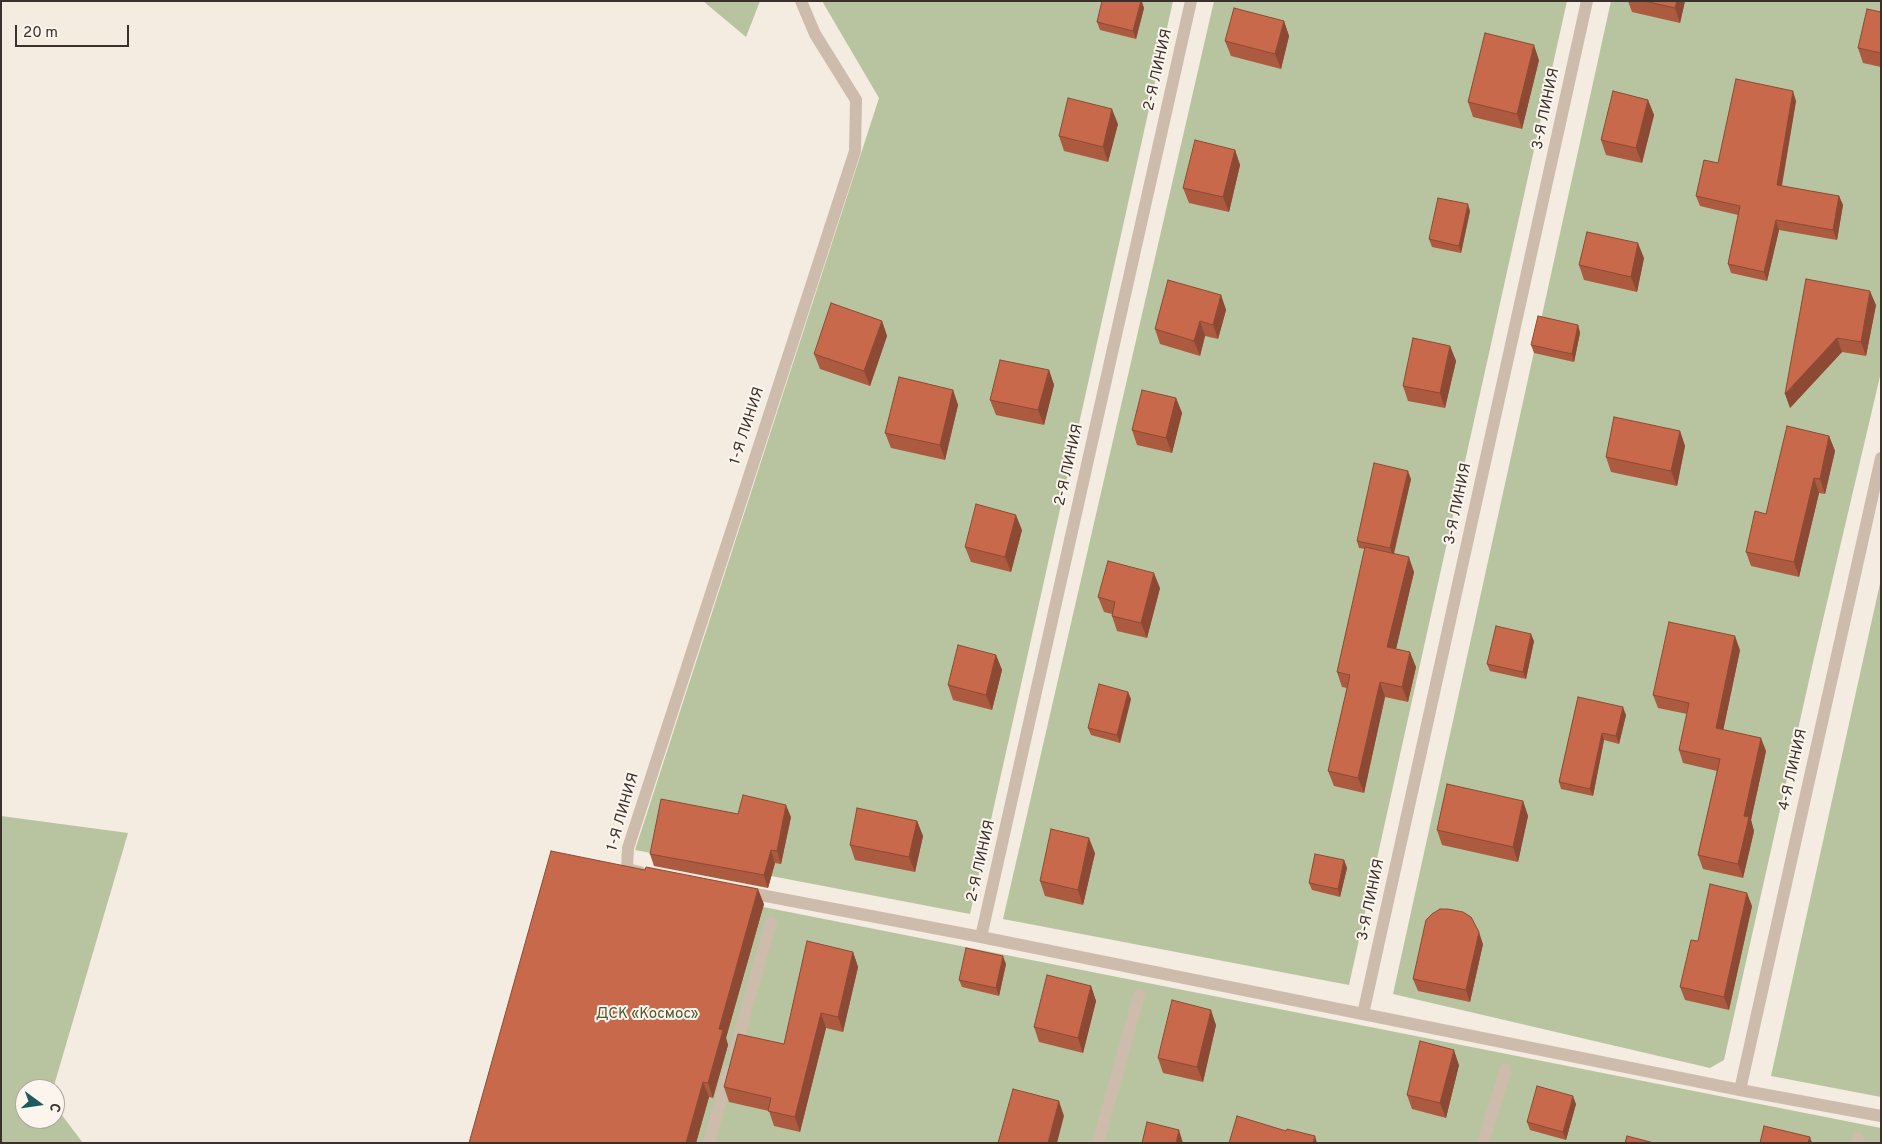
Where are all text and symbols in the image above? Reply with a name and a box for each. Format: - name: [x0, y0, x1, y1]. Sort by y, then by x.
- scale bar: [18, 15, 131, 47]
- text: 20 m: [23, 24, 58, 43]
- street label: 2-Я ЛИНИЯ: [1141, 27, 1177, 113]
- street label: 3-Я ЛИНИЯ: [1530, 66, 1564, 152]
- street label: 1-Я ЛИНИЯ: [727, 385, 769, 467]
- street label: 2-Я ЛИНИЯ: [1052, 422, 1088, 508]
- street label: 3-Я ЛИНИЯ: [1442, 461, 1476, 547]
- street label: 4-Я ЛИНИЯ: [1776, 727, 1812, 813]
- street label: 1-Я ЛИНИЯ: [604, 771, 644, 853]
- street label: 2-Я ЛИНИЯ: [964, 818, 1000, 904]
- street label: 3-Я ЛИНИЯ: [1355, 857, 1389, 943]
- park label: ДСК «Космос»: [596, 1006, 698, 1024]
- north arrow: [15, 1079, 65, 1129]
- text: С: [45, 1101, 63, 1114]

